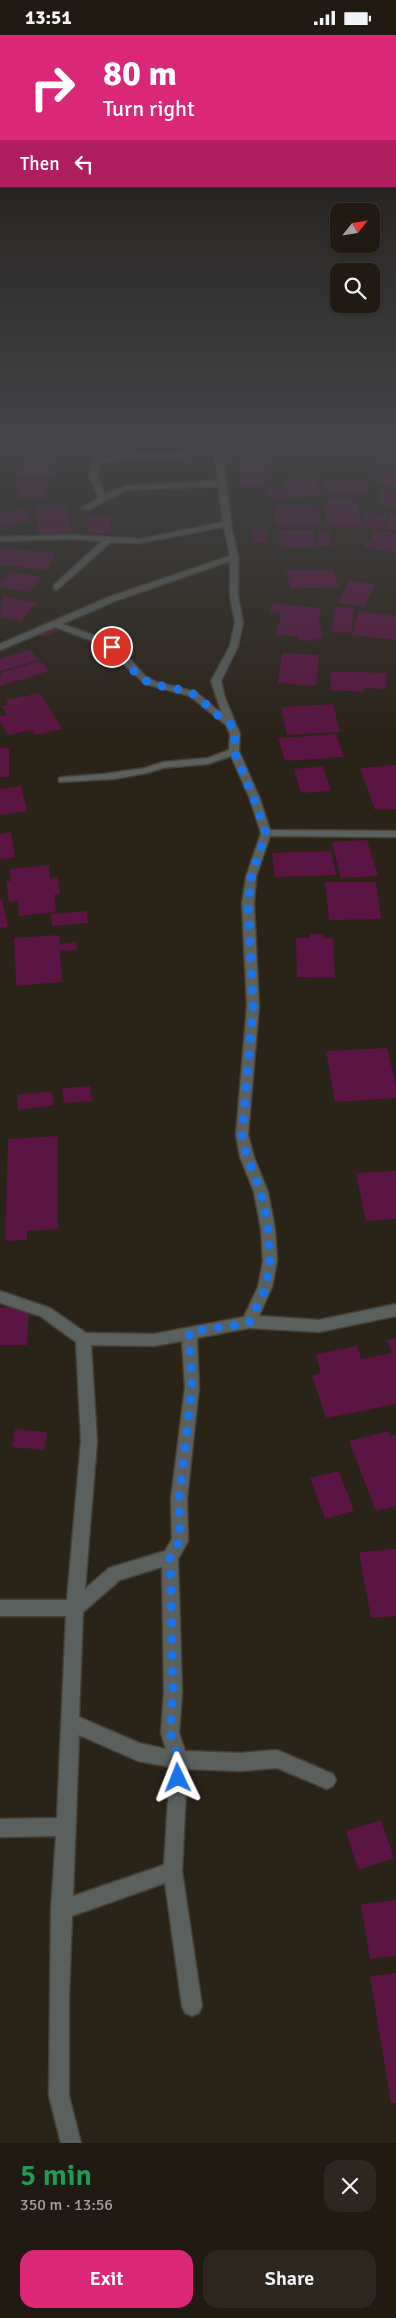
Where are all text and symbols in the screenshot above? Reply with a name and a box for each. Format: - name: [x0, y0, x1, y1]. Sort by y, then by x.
- text: 13:51: [25, 6, 72, 30]
- text: 80 m: [103, 52, 177, 95]
- icon: right: [20, 55, 85, 120]
- text: Turn right: [103, 95, 195, 122]
- icon: left: [70, 150, 98, 178]
- text: Then: [20, 152, 60, 176]
- north arrow: [330, 203, 380, 253]
- map controls: [330, 203, 380, 313]
- button: search: [330, 263, 380, 313]
- pin: [91, 626, 133, 668]
- icon: arrive: [98, 633, 126, 661]
- position arrow: [151, 1751, 203, 1803]
- text: 5 min: [20, 2157, 92, 2194]
- button: close: [324, 2160, 376, 2212]
- text: 350 m · 13:56: [20, 2195, 113, 2215]
- button: Exit: [20, 2250, 193, 2308]
- button: Share: [203, 2250, 376, 2308]

